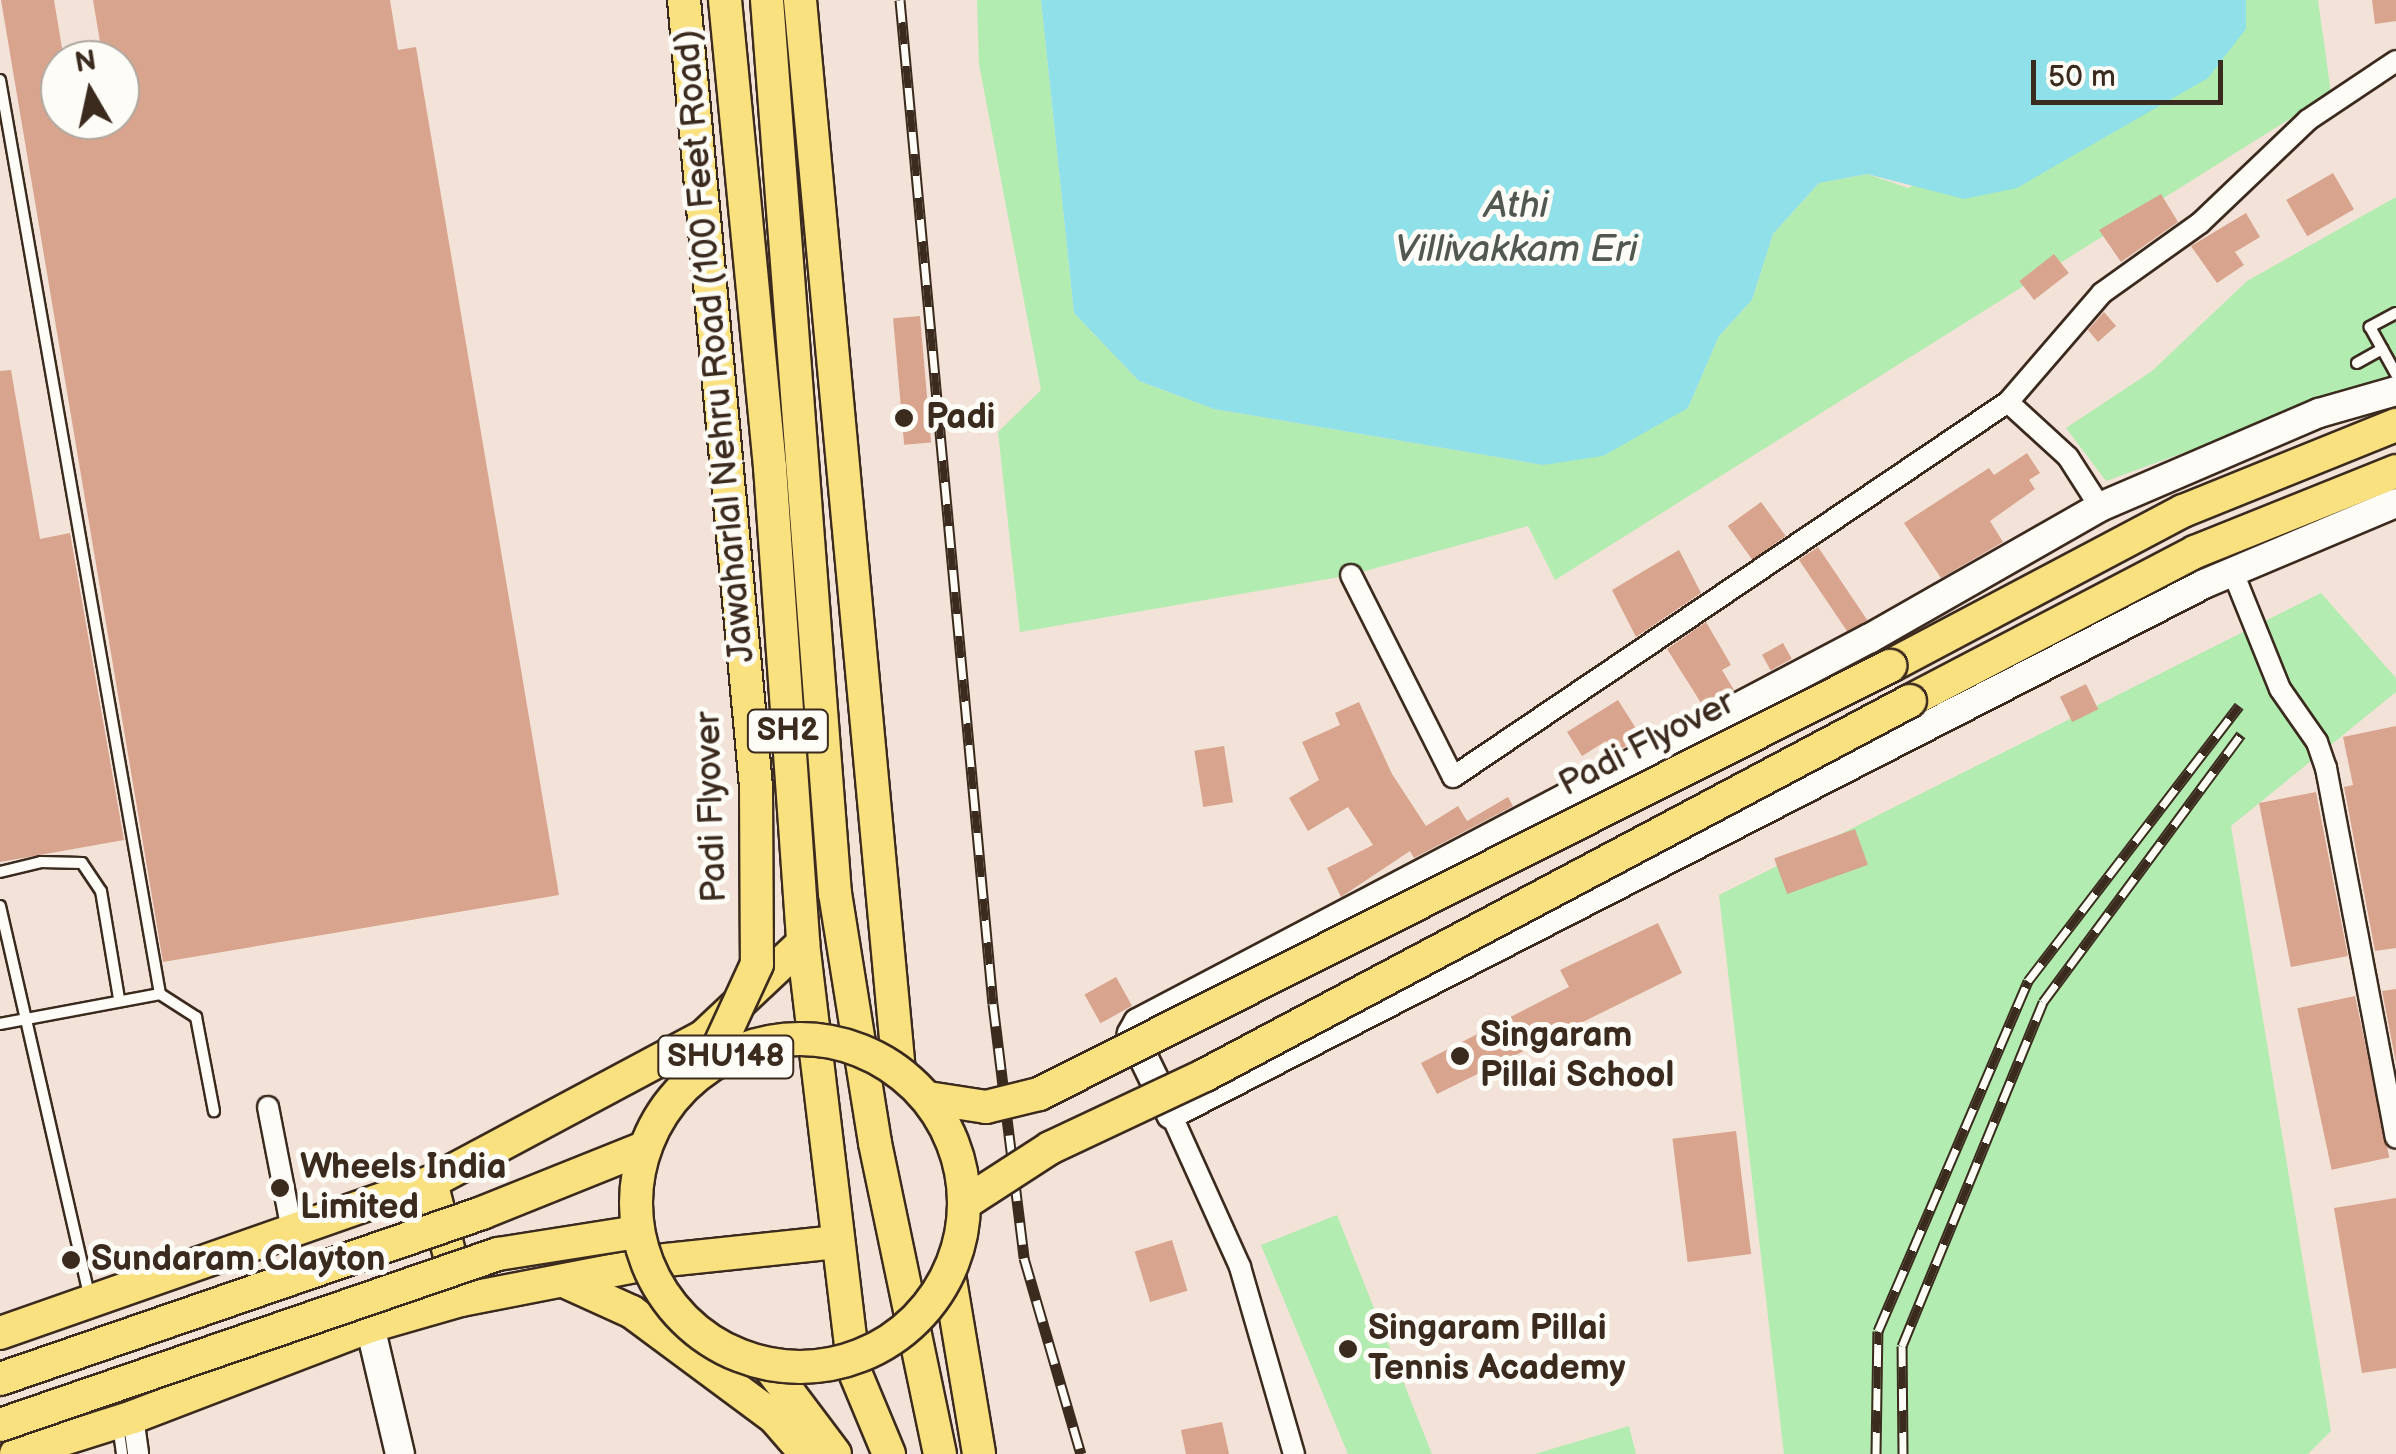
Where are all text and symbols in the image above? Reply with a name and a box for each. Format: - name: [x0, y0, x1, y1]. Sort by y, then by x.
- street label: Jawaharlal Nehru Road (100 Feet Road): [666, 28, 764, 664]
- north arrow: [40, 40, 140, 140]
- scale bar: [2036, 40, 2228, 102]
- text: N: [73, 44, 99, 80]
- text: 50 m: [2048, 59, 2116, 95]
- water label: Athi Villivakkam Eri: [1395, 183, 1637, 272]
- place label: Padi: [926, 397, 995, 439]
- marker: Padi: [891, 405, 917, 431]
- street label: Padi Flyover: [1552, 682, 1742, 806]
- road number: SH2: [746, 704, 830, 758]
- street label: Padi Flyover: [688, 711, 736, 903]
- place label: Singaram Pillai School: [1480, 1015, 1674, 1097]
- road number: SHU148: [656, 1030, 796, 1084]
- marker: Singaram Pillai School: [1449, 1045, 1471, 1067]
- place label: Wheels India Limited: [300, 1147, 506, 1229]
- marker: Wheels India Limited: [269, 1177, 291, 1199]
- place label: Sundaram Clayton: [91, 1239, 386, 1281]
- marker: Sundaram Clayton: [60, 1249, 82, 1271]
- place label: Singaram Pillai Tennis Academy: [1368, 1308, 1626, 1390]
- marker: Singaram Pillai Tennis Academy: [1337, 1338, 1359, 1360]

